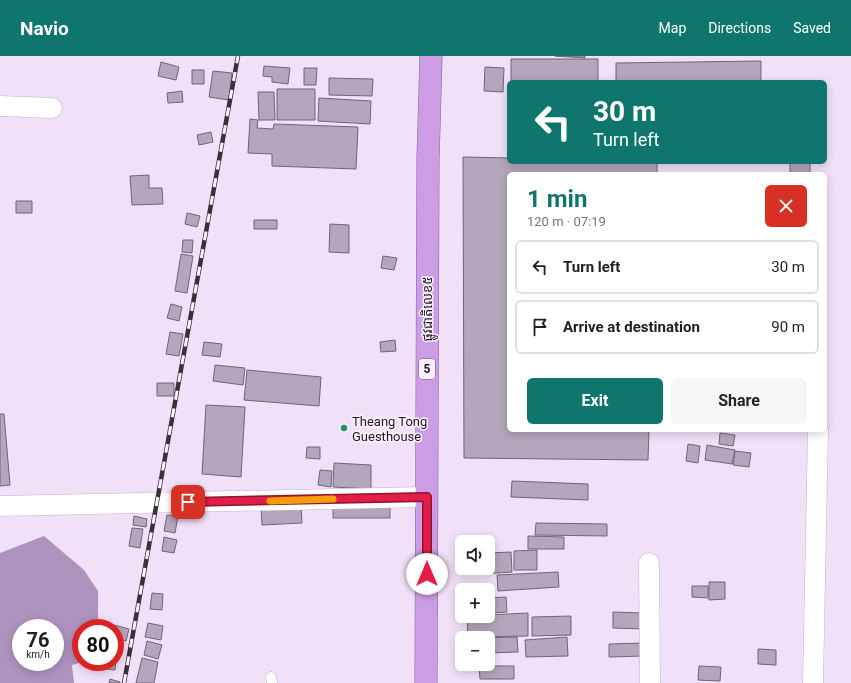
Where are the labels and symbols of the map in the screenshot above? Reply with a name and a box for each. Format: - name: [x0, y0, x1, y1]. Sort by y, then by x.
- street label: ផ្លូវជាតិលេខ៥: [420, 276, 438, 342]
- road number: 5: [419, 359, 435, 379]
- place label: Theang Tong Guesthouse: [352, 414, 427, 444]
- marker: Theang Tong Guesthouse: [339, 423, 349, 433]
- pin: [171, 485, 205, 519]
- position arrow: [406, 553, 448, 595]
- speed limit sign: 80: [72, 619, 124, 671]

